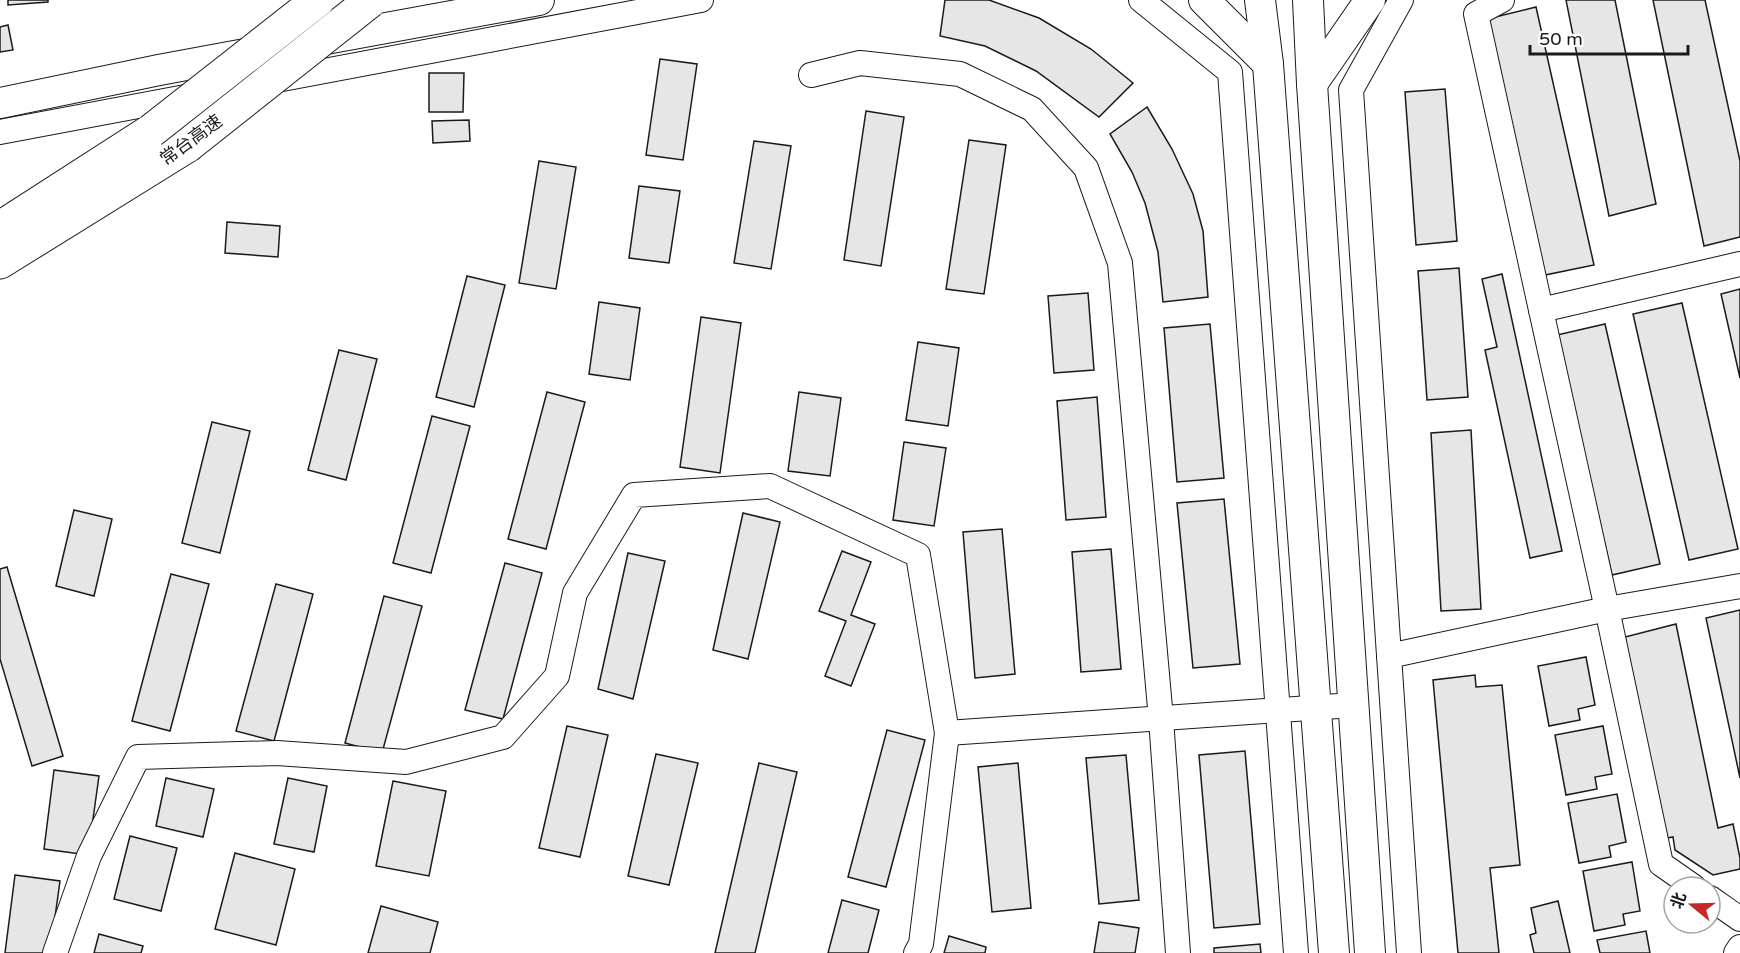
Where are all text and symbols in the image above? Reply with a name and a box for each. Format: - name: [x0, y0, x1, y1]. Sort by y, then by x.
- scale bar: [1530, 18, 1688, 56]
- text: 50 m: [1539, 28, 1583, 50]
- street label: 常台高速: [155, 110, 227, 170]
- north arrow: [1662, 875, 1722, 935]
- text: 北: [1667, 890, 1691, 911]

